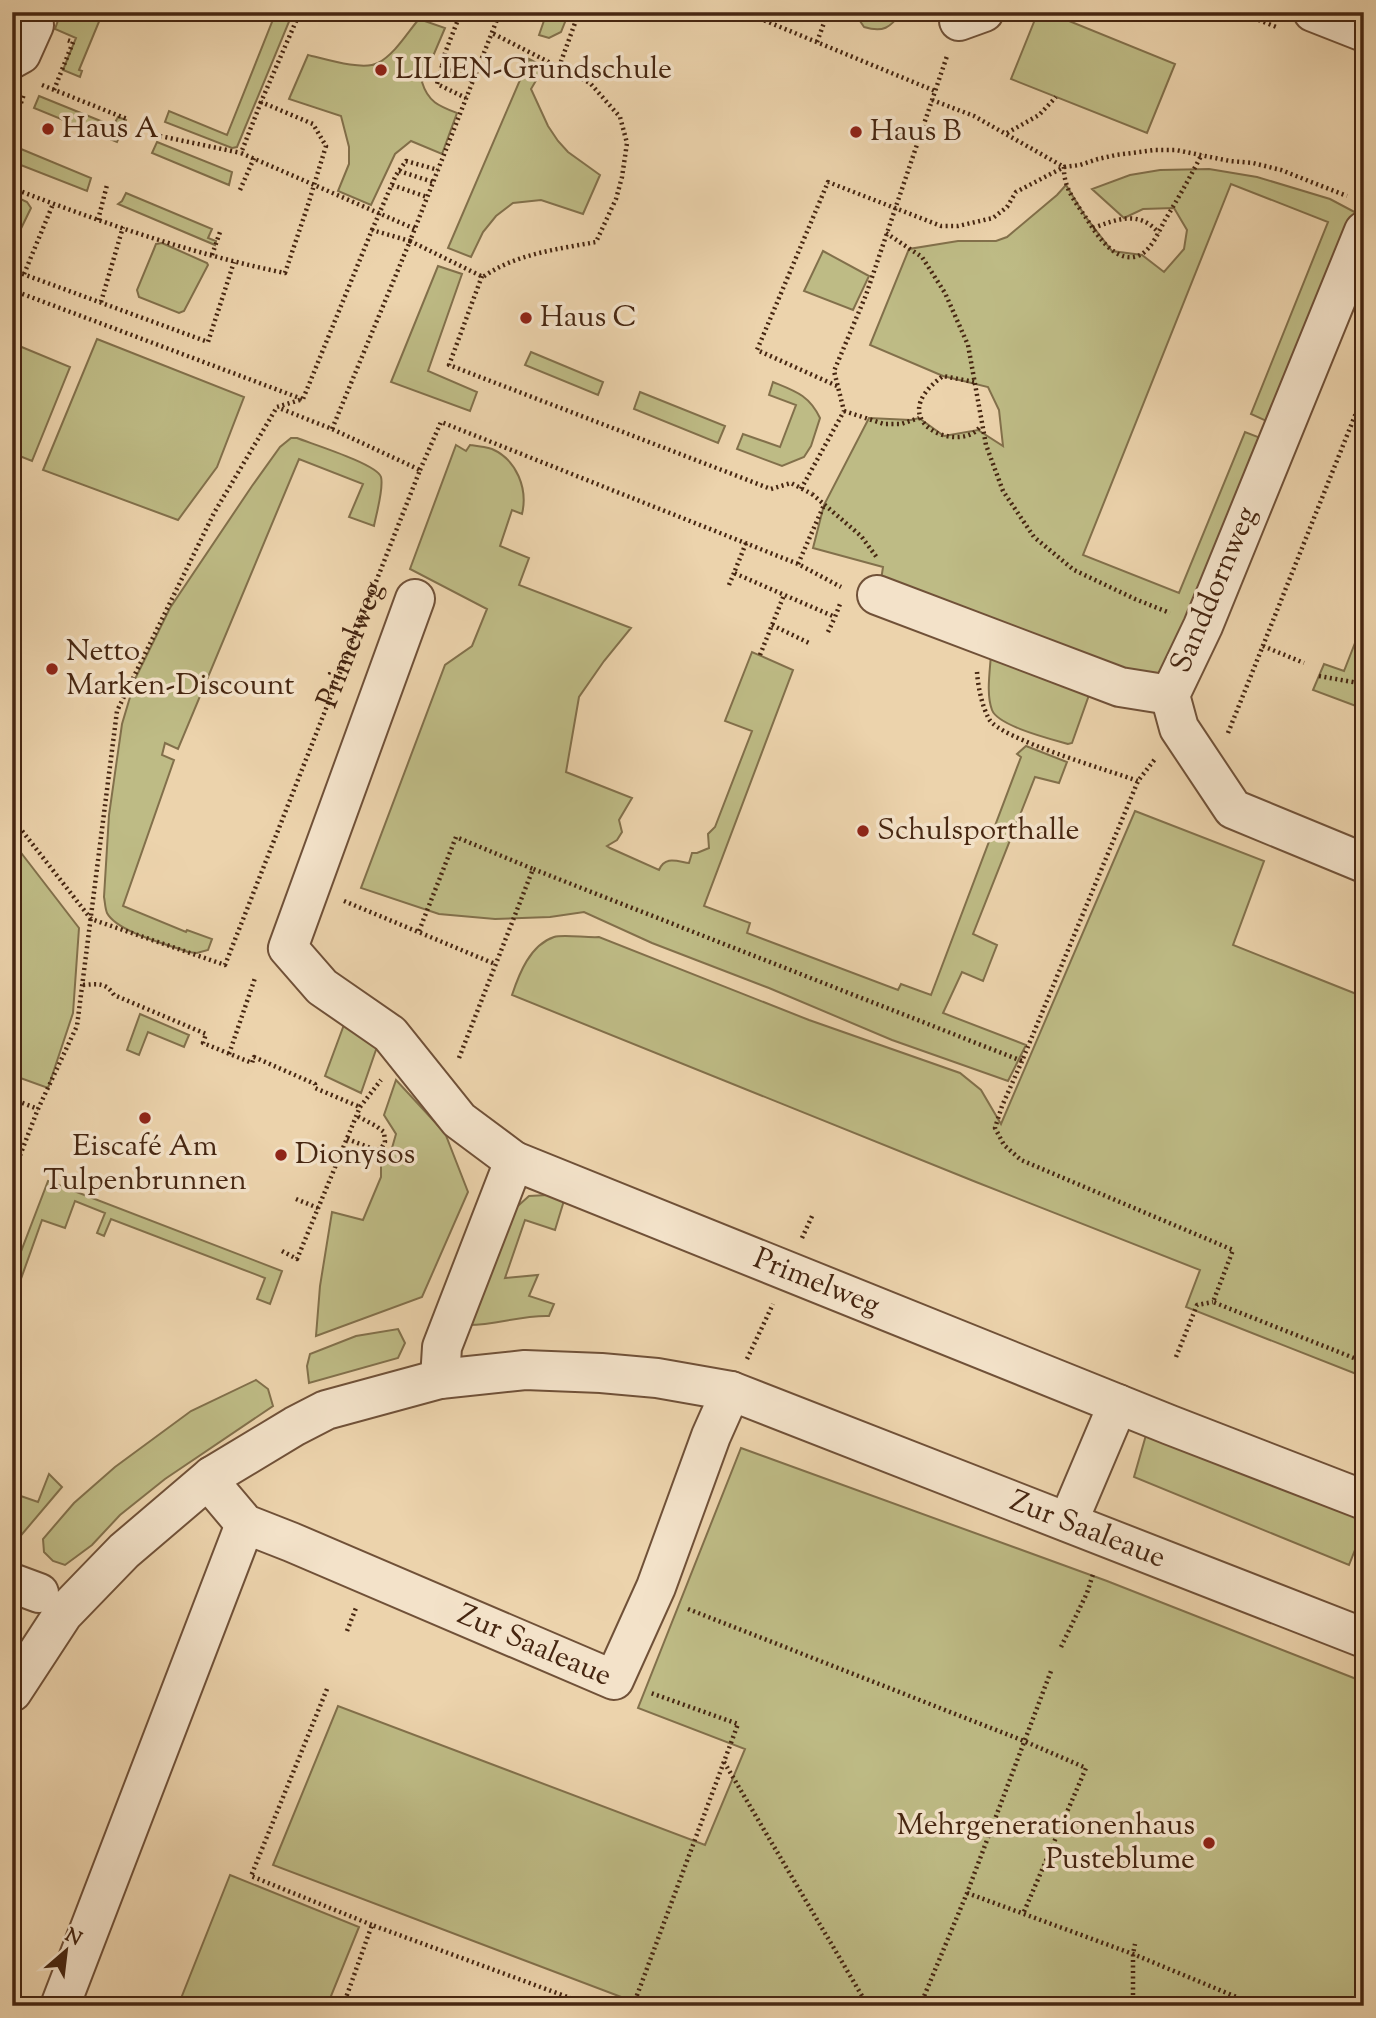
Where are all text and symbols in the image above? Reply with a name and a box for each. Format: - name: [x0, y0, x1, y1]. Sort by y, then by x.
- place label: LILIEN-Grundschule: [395, 49, 672, 92]
- marker: LILIEN-Grundschule: [373, 62, 389, 78]
- place label: Haus A: [62, 108, 159, 151]
- place label: Haus B: [870, 111, 962, 154]
- marker: Haus A: [40, 121, 56, 137]
- marker: Haus B: [848, 124, 864, 140]
- place label: Haus C: [540, 297, 637, 340]
- marker: Haus C: [518, 310, 534, 326]
- street label: Sanddornweg: [1161, 500, 1269, 680]
- street label: Primelweg: [307, 575, 395, 715]
- place label: Netto Marken-Discount: [66, 631, 294, 708]
- marker: Netto Marken-Discount: [44, 661, 60, 677]
- place label: Schulsporthalle: [877, 810, 1079, 853]
- marker: Schulsporthalle: [855, 823, 871, 839]
- marker: Eiscafé Am Tulpenbrunnen: [137, 1110, 153, 1126]
- place label: Eiscafé Am Tulpenbrunnen: [43, 1126, 247, 1203]
- place label: Dionysos: [295, 1134, 415, 1177]
- marker: Dionysos: [273, 1147, 289, 1163]
- street label: Primelweg: [747, 1238, 886, 1327]
- street label: Zur Saaleaue: [1003, 1480, 1172, 1580]
- street label: Zur Saaleaue: [450, 1594, 618, 1698]
- place label: Mehrgenerationenhaus Pusteblume: [897, 1805, 1195, 1882]
- marker: Mehrgenerationenhaus Pusteblume: [1201, 1835, 1217, 1851]
- north arrow: [32, 1916, 102, 1986]
- text: N: [60, 1923, 86, 1954]

